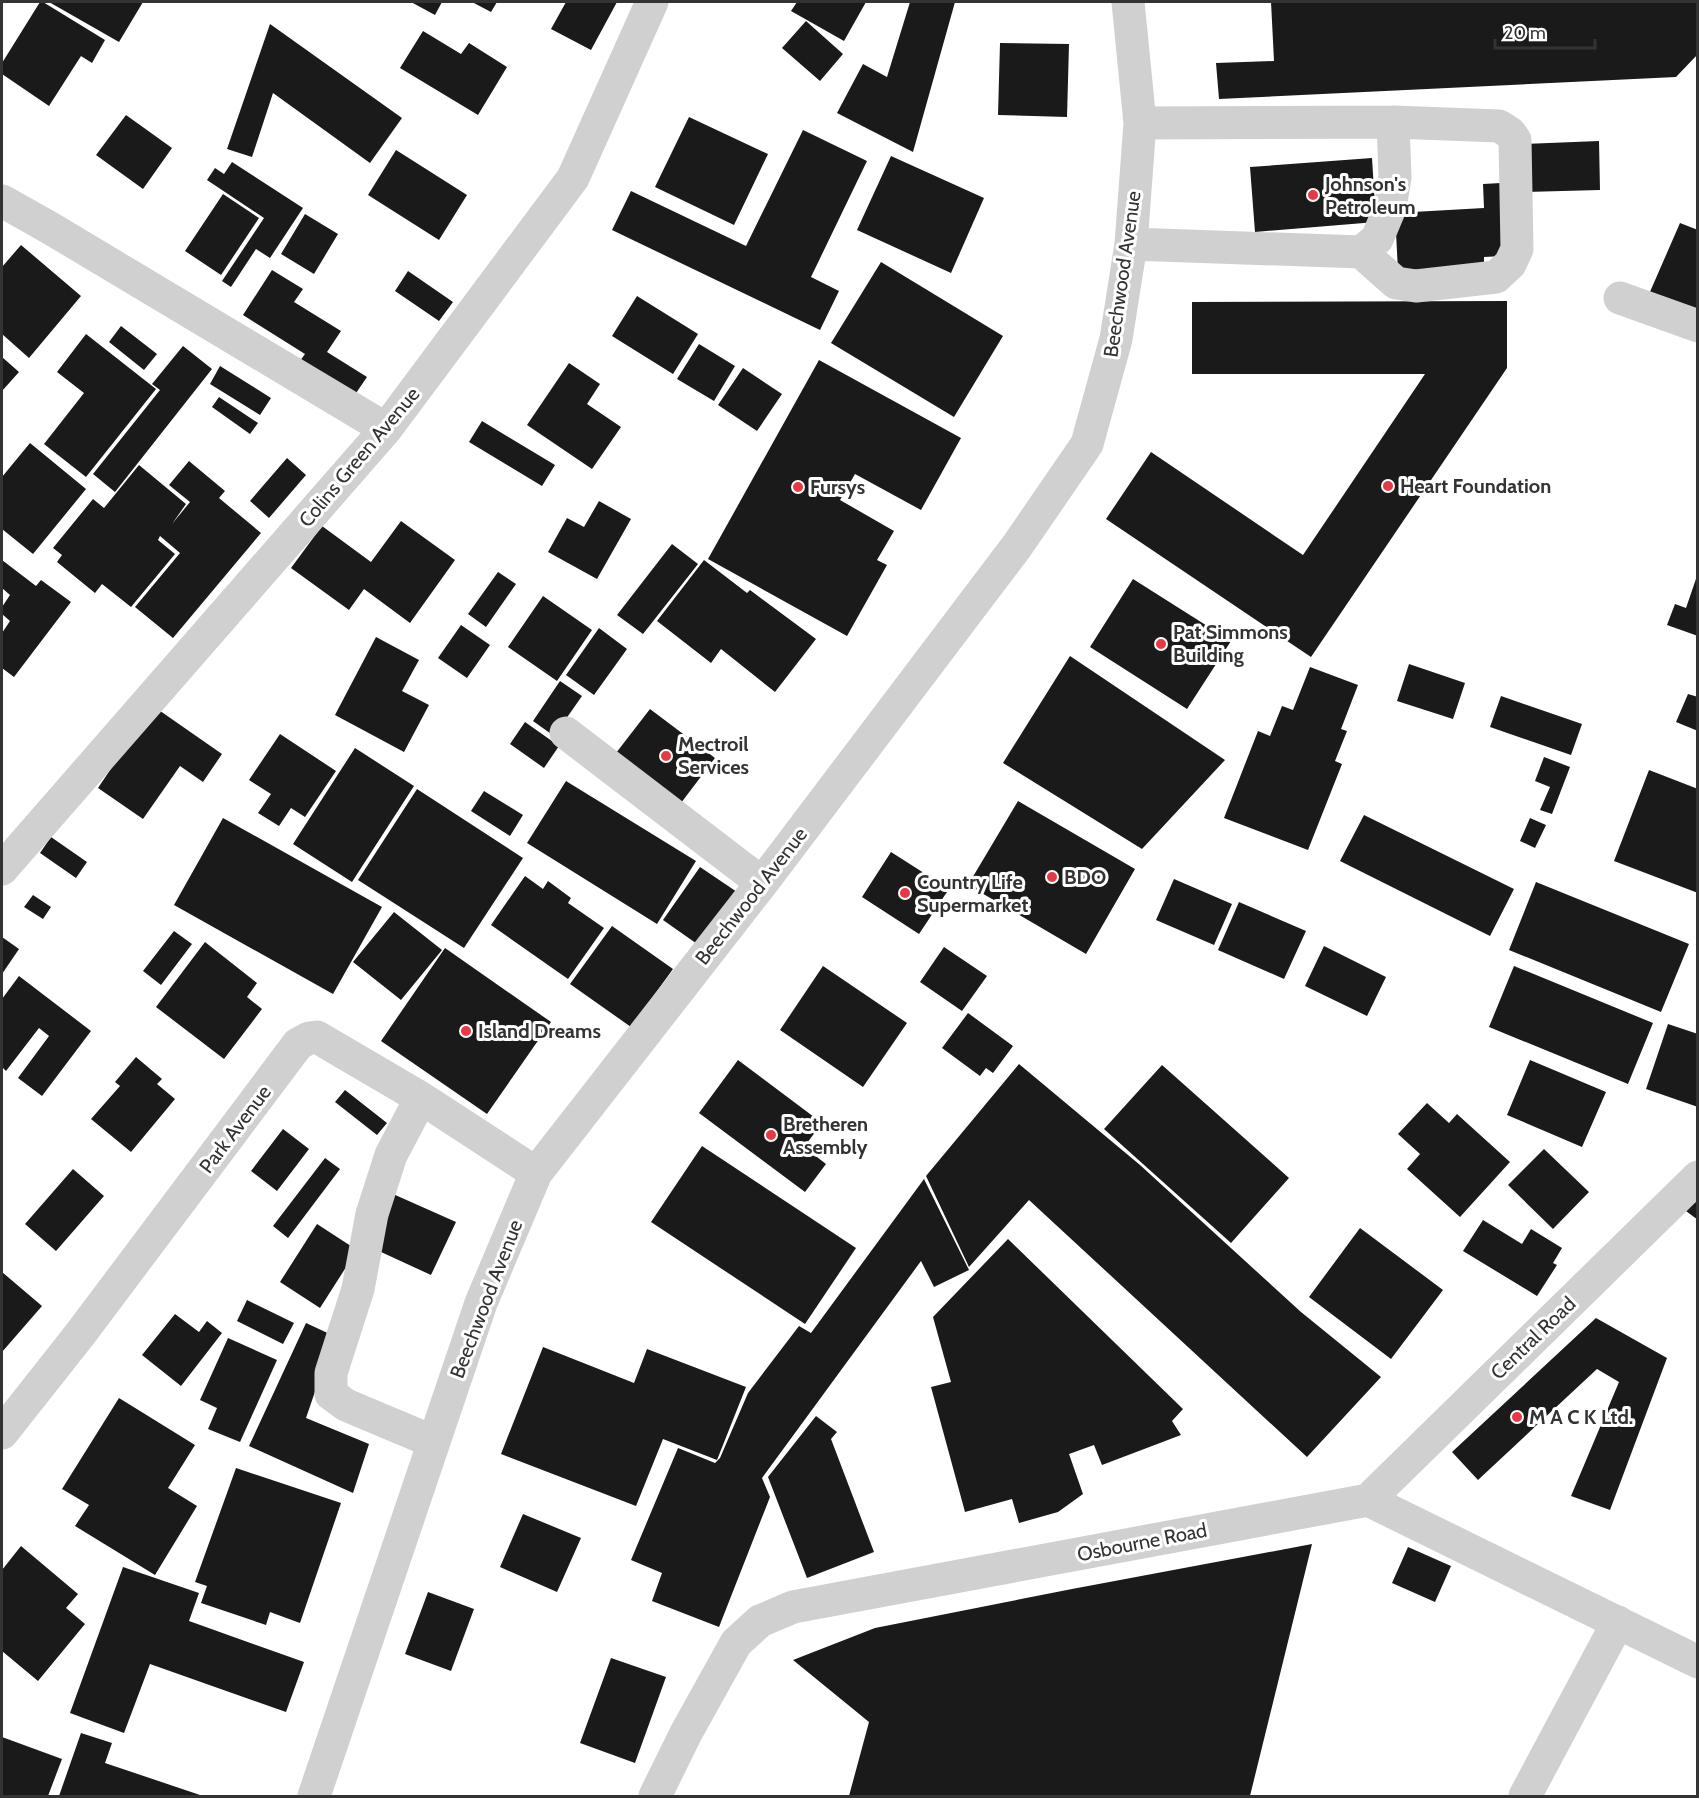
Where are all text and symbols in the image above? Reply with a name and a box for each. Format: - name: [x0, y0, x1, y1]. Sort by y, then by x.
- scale bar: [1495, 12, 1596, 50]
- text: 20 m: [1504, 22, 1546, 44]
- place label: Johnson's Petroleum: [1324, 172, 1416, 219]
- marker: Johnson's Petroleum: [1306, 188, 1320, 202]
- street label: Beechwood Avenue: [1098, 189, 1146, 359]
- street label: Colins Green Avenue: [294, 382, 424, 532]
- place label: Heart Foundation: [1400, 474, 1551, 498]
- place label: Fursys: [810, 475, 865, 499]
- marker: Heart Foundation: [1381, 479, 1395, 493]
- marker: Fursys: [791, 480, 805, 494]
- place label: Pat Simmons Building: [1173, 620, 1288, 667]
- marker: Pat Simmons Building: [1154, 637, 1168, 651]
- place label: Mectroil Services: [678, 732, 749, 779]
- marker: Mectroil Services: [659, 749, 673, 763]
- street label: Beechwood Avenue: [690, 823, 812, 969]
- place label: BDO: [1064, 865, 1106, 889]
- place label: Country Life Supermarket: [917, 870, 1028, 917]
- marker: BDO: [1045, 870, 1059, 884]
- marker: Country Life Supermarket: [898, 886, 912, 900]
- place label: Island Dreams: [478, 1019, 601, 1043]
- marker: Island Dreams: [459, 1024, 473, 1038]
- street label: Park Avenue: [194, 1080, 276, 1178]
- place label: Bretheren Assembly: [783, 1112, 868, 1159]
- marker: Bretheren Assembly: [764, 1128, 778, 1142]
- street label: Beechwood Avenue: [445, 1216, 527, 1382]
- street label: Central Road: [1486, 1292, 1580, 1384]
- place label: M A C K Ltd.: [1529, 1405, 1633, 1429]
- marker: M A C K Ltd.: [1510, 1410, 1524, 1424]
- street label: Osbourne Road: [1075, 1518, 1209, 1566]

